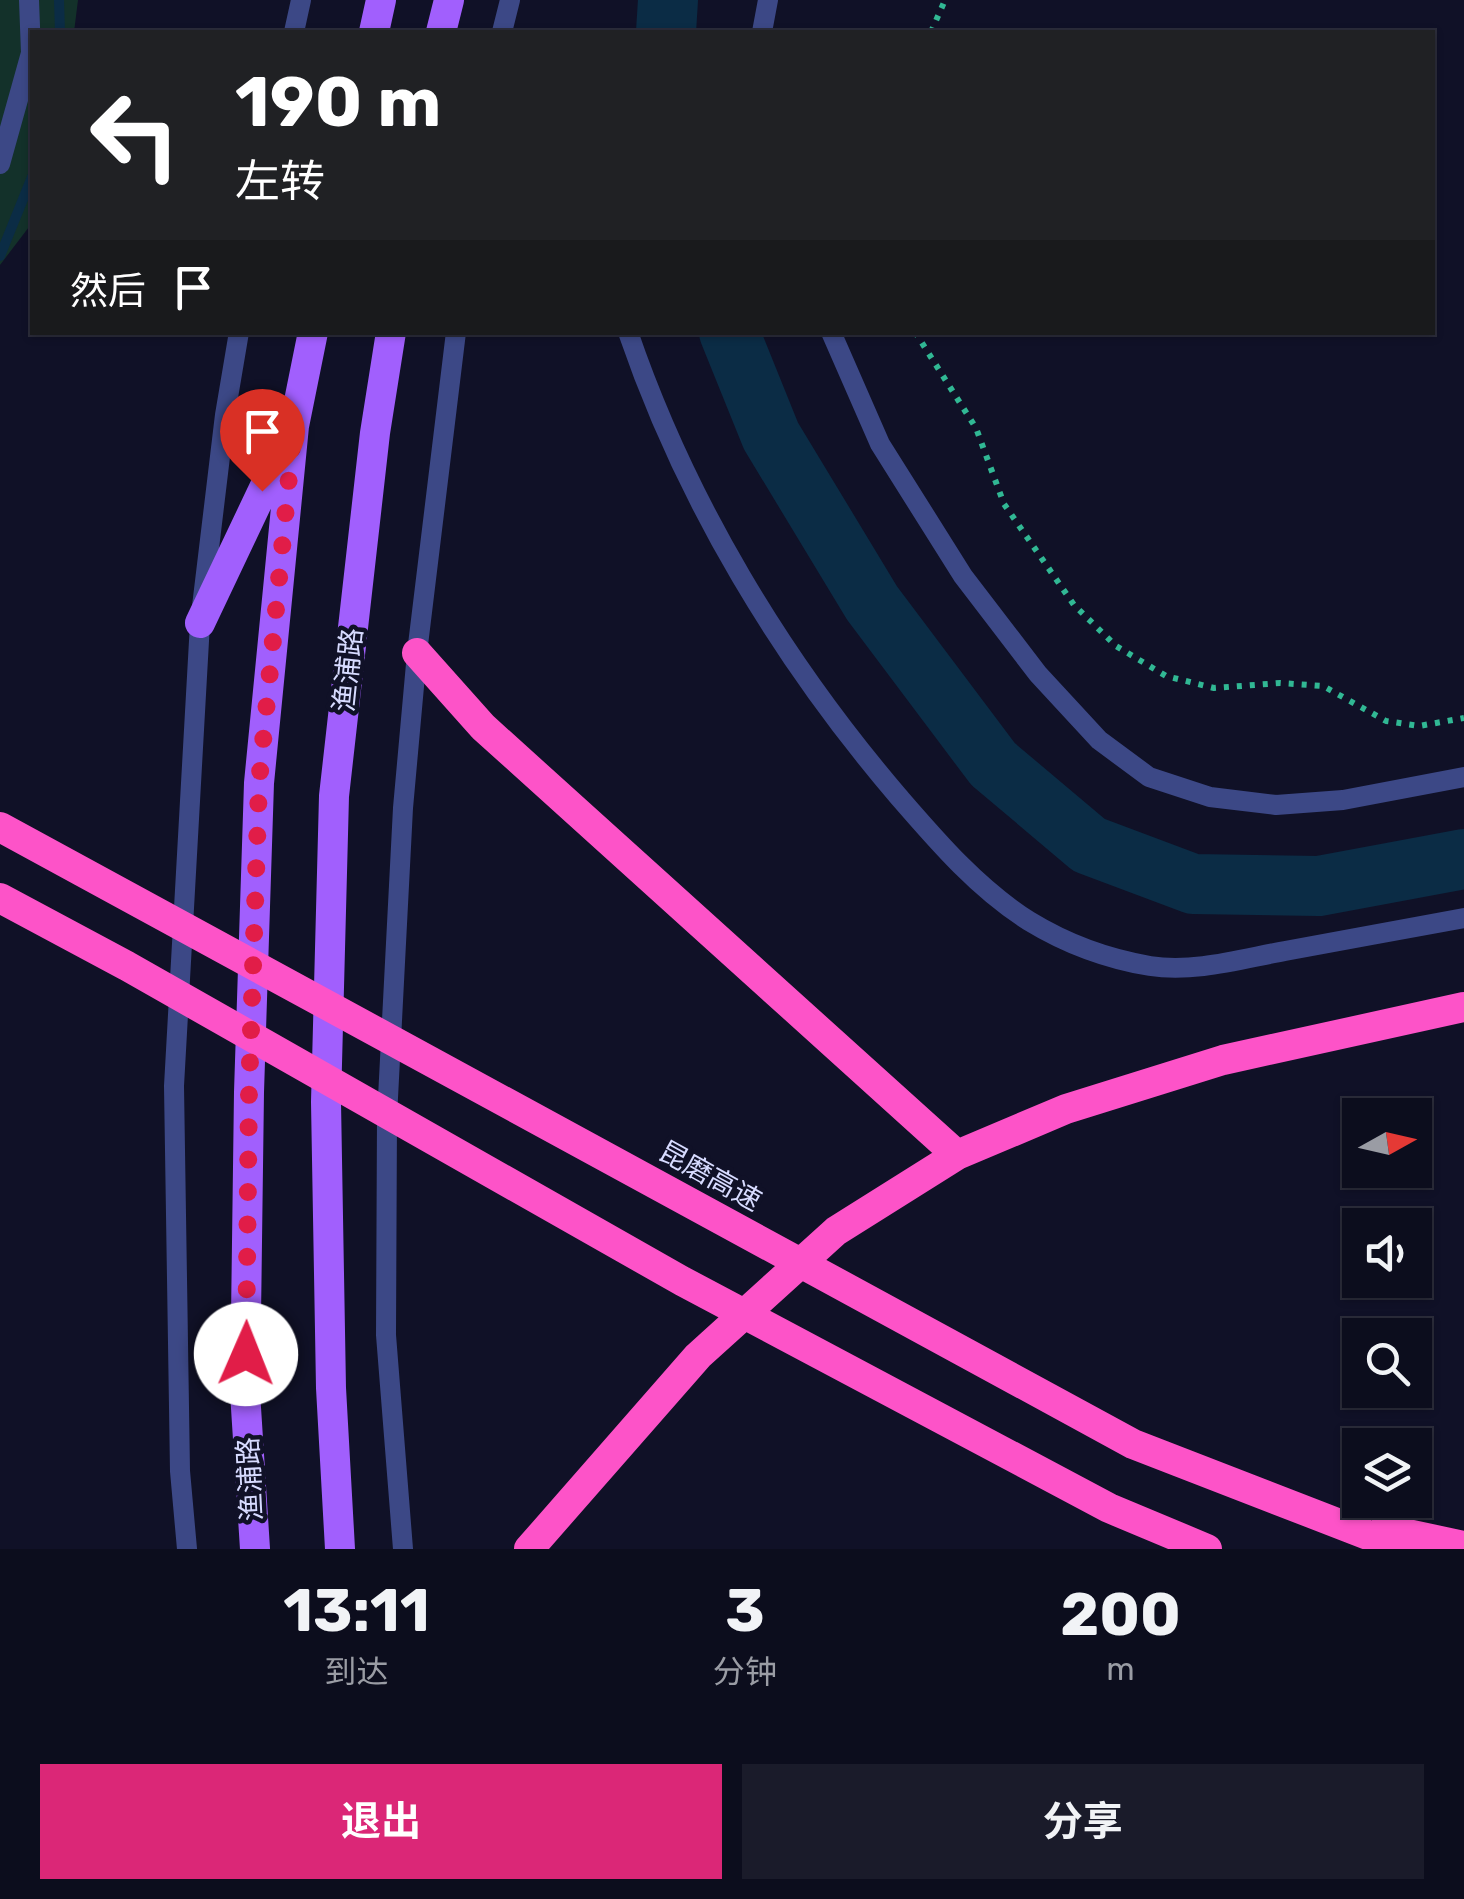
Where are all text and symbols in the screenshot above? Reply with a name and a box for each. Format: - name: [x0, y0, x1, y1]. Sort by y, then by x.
- text: 190 m: [235, 61, 441, 144]
- icon: left: [70, 70, 200, 200]
- text: 左转: [235, 155, 325, 208]
- icon: arrive: [166, 260, 221, 315]
- text: 然后: [70, 268, 146, 314]
- pin: [220, 389, 305, 492]
- icon: arrive: [235, 404, 290, 459]
- street label: 渔浦路: [327, 626, 369, 714]
- north arrow: [1342, 1098, 1432, 1188]
- map controls: [1342, 1098, 1432, 1518]
- street label: 昆磨高速: [653, 1134, 767, 1218]
- button: sound: [1342, 1208, 1432, 1298]
- position arrow: [194, 1302, 298, 1406]
- button: search: [1342, 1318, 1432, 1408]
- button: layers: [1342, 1428, 1432, 1518]
- street label: 渔浦路: [231, 1436, 269, 1522]
- text: 13:11: [283, 1575, 430, 1646]
- text: 3: [725, 1575, 765, 1646]
- text: 200: [1060, 1579, 1181, 1650]
- text: m: [1106, 1650, 1135, 1688]
- text: 到达: [324, 1653, 388, 1691]
- text: 分钟: [713, 1653, 777, 1691]
- button: 退出: [40, 1764, 722, 1879]
- button: 分享: [742, 1764, 1424, 1879]

